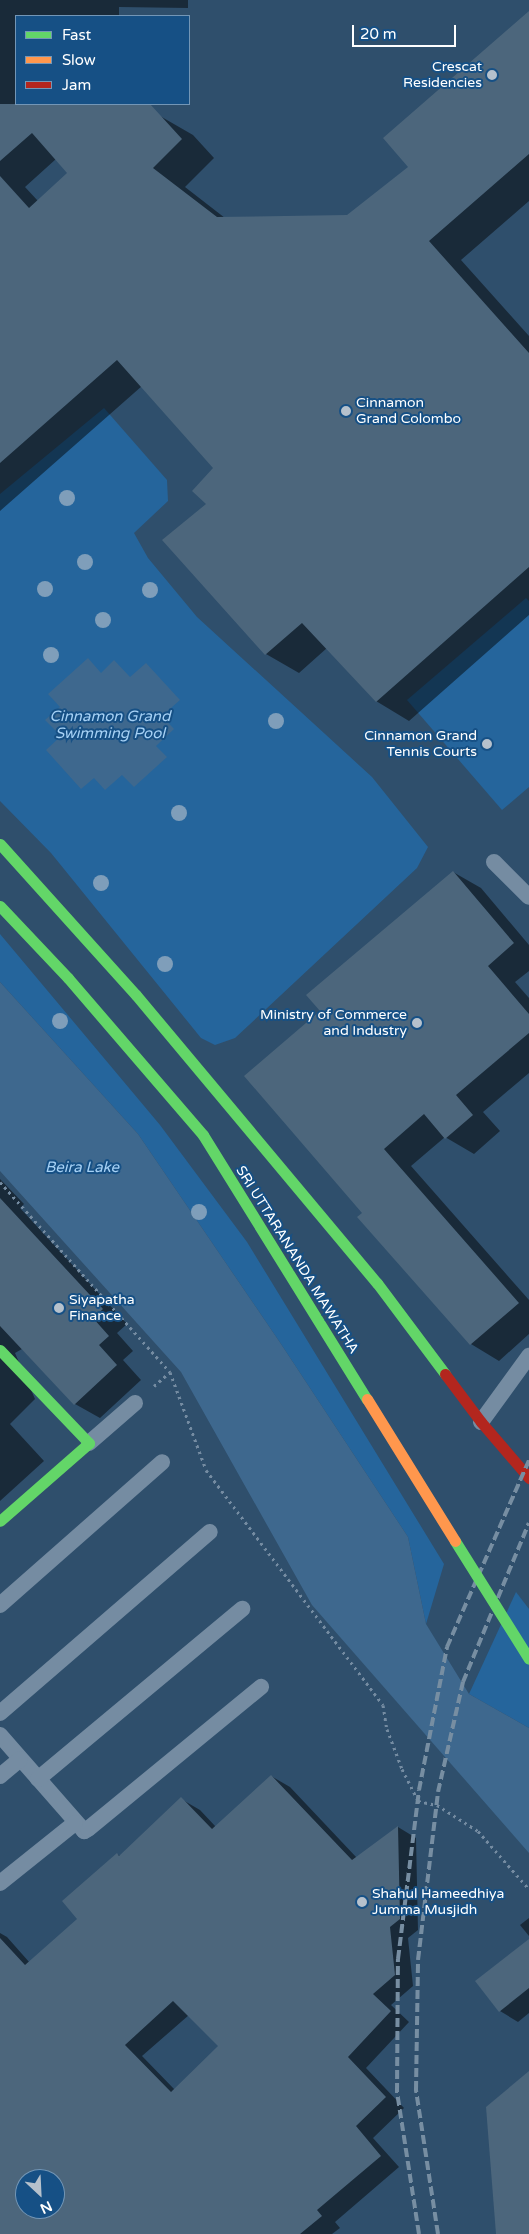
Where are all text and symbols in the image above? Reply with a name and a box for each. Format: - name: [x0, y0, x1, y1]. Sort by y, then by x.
- legend: [15, 15, 190, 105]
- scale bar: [354, 15, 458, 47]
- text: 20 m: [360, 25, 397, 43]
- text: Fast: [62, 26, 91, 44]
- text: Slow: [62, 51, 96, 69]
- place label: Crescat Residencies: [403, 59, 482, 92]
- marker: Crescat Residencies: [486, 69, 498, 81]
- text: Jam: [62, 76, 91, 94]
- place label: Cinnamon Grand Colombo: [356, 395, 461, 428]
- marker: Cinnamon Grand Colombo: [340, 405, 352, 417]
- water label: Cinnamon Grand Swimming Pool: [50, 707, 170, 742]
- place label: Cinnamon Grand Tennis Courts: [364, 728, 477, 760]
- marker: Cinnamon Grand Tennis Courts: [481, 738, 493, 750]
- place label: Ministry of Commerce and Industry: [260, 1007, 407, 1040]
- marker: Ministry of Commerce and Industry: [411, 1017, 423, 1029]
- water label: Beira Lake: [45, 1159, 119, 1177]
- street label: SRI UTTARANANDA MAWATHA: [232, 1163, 362, 1357]
- place label: Siyapatha Finance: [69, 1292, 135, 1324]
- marker: Siyapatha Finance: [53, 1302, 65, 1314]
- place label: Shahul Hameedhiya Jumma Musjidh: [372, 1886, 504, 1918]
- marker: Shahul Hameedhiya Jumma Musjidh: [356, 1896, 368, 1908]
- north arrow: [15, 2169, 65, 2219]
- text: N: [37, 2197, 55, 2217]

